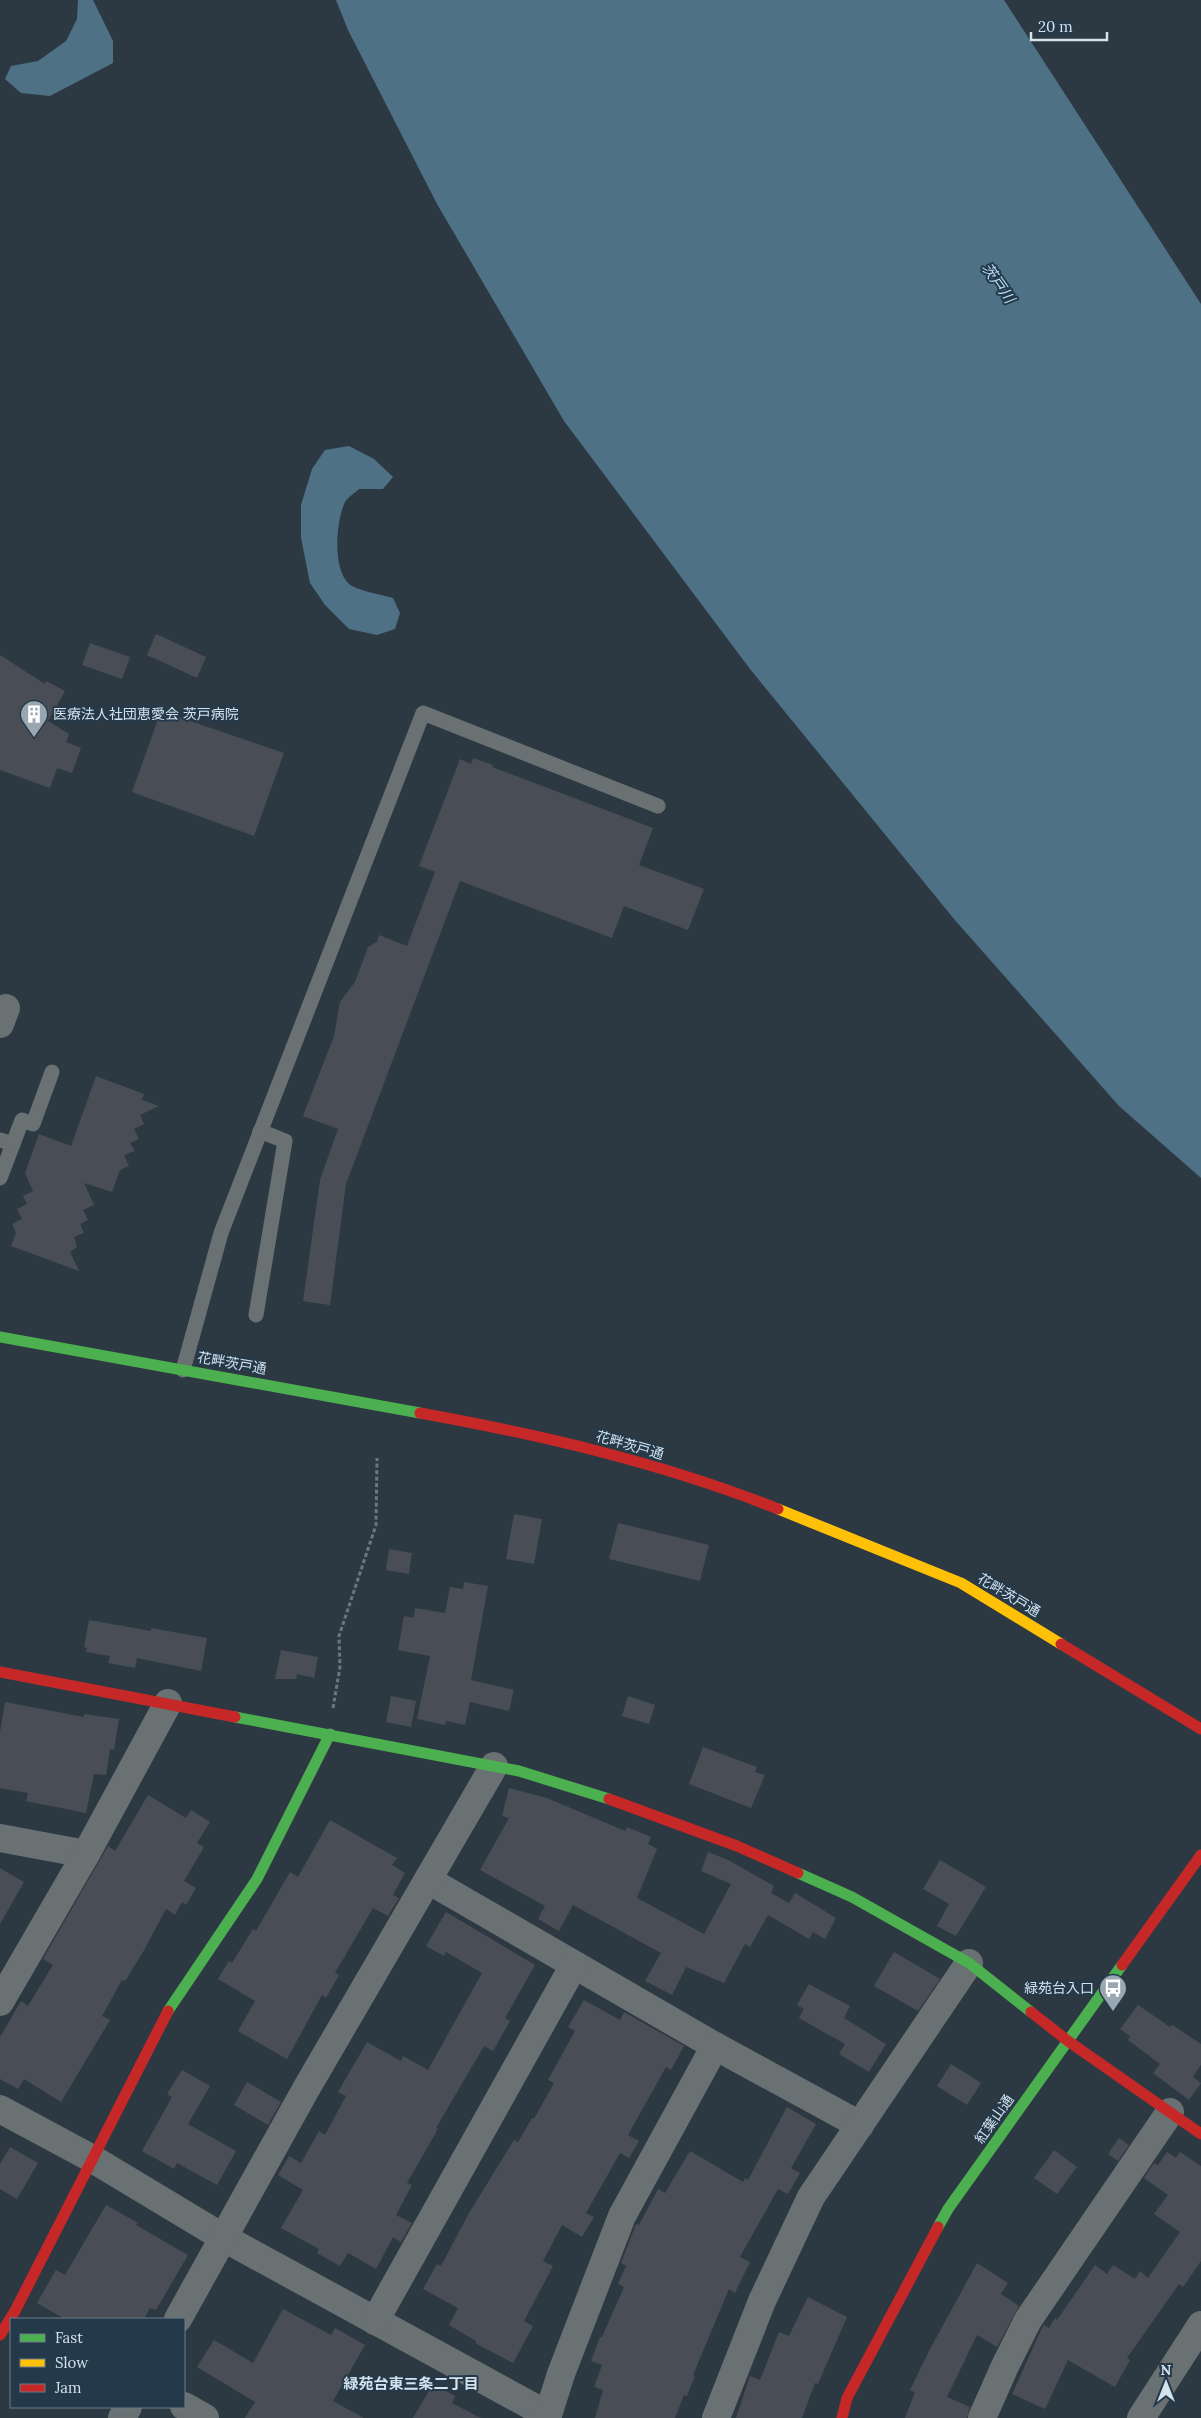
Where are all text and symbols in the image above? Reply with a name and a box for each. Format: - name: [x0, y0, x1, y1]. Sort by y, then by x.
- scale bar: [1031, 10, 1107, 42]
- text: 20 m: [1038, 17, 1073, 36]
- water label: 茨戸川: [978, 259, 1020, 308]
- building icon: 医療法人社団恵愛会 茨戸病院: [19, 699, 49, 738]
- place label: 医療法人社団恵愛会 茨戸病院: [53, 705, 239, 723]
- street label: 花畔茨戸通: [196, 1348, 268, 1378]
- street label: 花畔茨戸通: [594, 1427, 666, 1463]
- street label: 花畔茨戸通: [974, 1569, 1044, 1621]
- bus stop icon: 緑苑台入口: [1098, 1973, 1128, 2012]
- place label: 緑苑台入口: [1024, 1979, 1094, 1997]
- street label: 紅葉山通: [971, 2091, 1017, 2147]
- legend: [10, 2318, 185, 2408]
- text: Fast: [55, 2328, 83, 2347]
- text: Slow: [55, 2353, 88, 2372]
- north arrow: [1141, 2358, 1191, 2408]
- text: N: [1161, 2361, 1172, 2379]
- district label: 緑苑台東三条二丁目: [343, 2374, 479, 2393]
- text: Jam: [54, 2378, 82, 2397]

